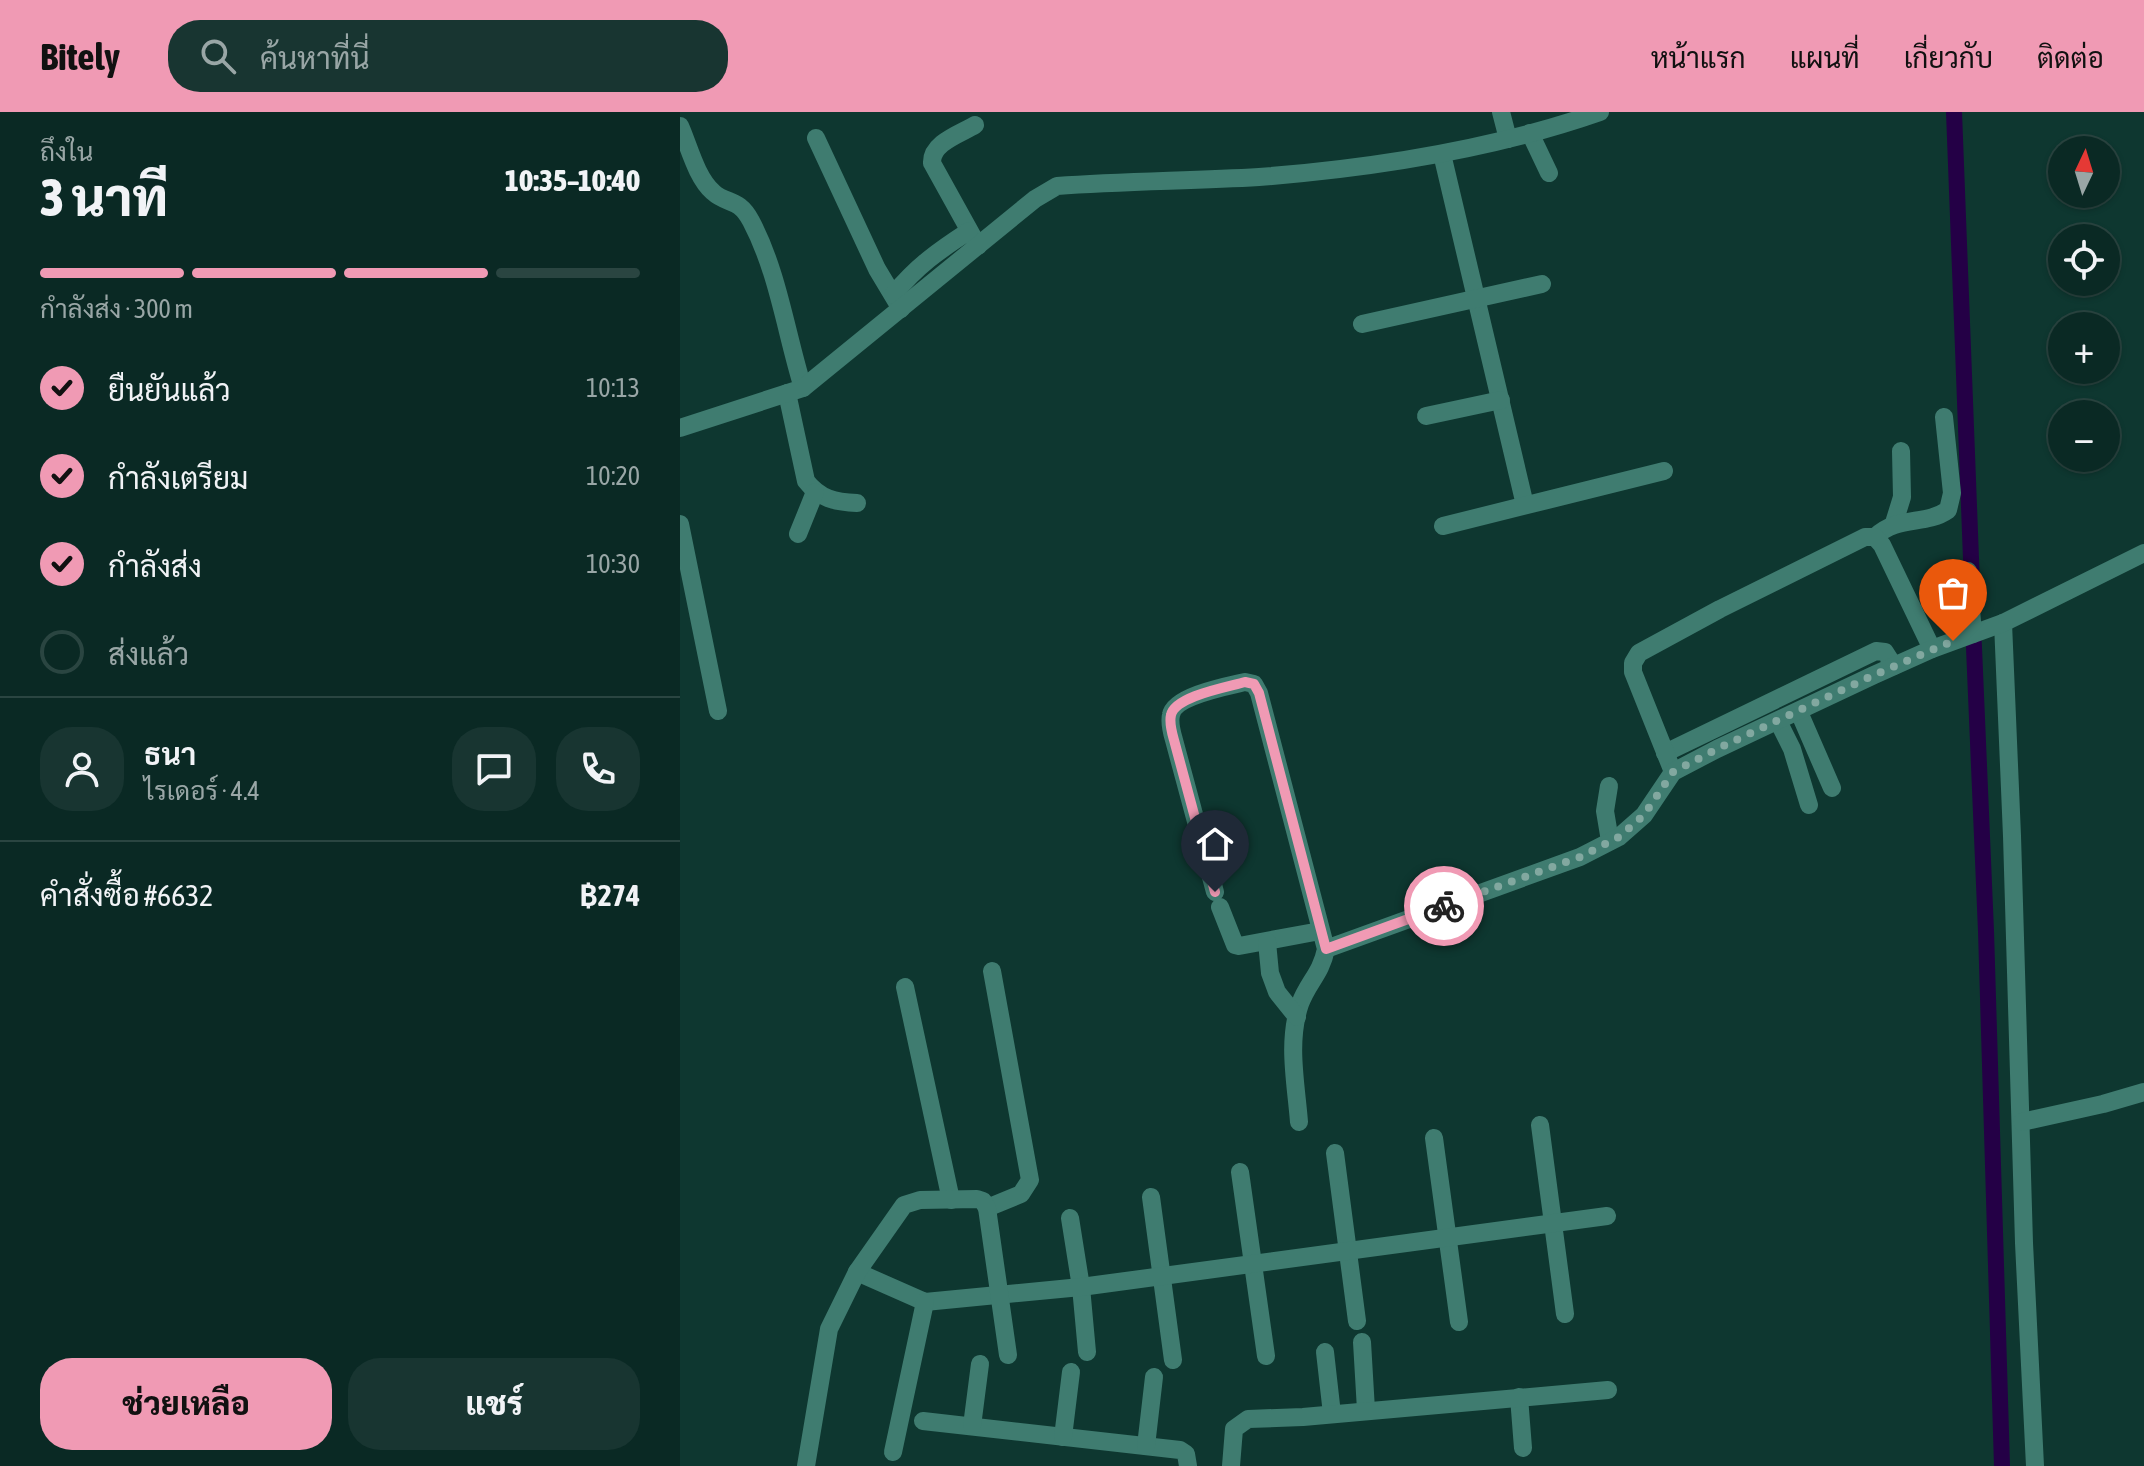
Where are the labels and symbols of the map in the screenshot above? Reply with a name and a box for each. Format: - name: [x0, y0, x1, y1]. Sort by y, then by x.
- north arrow: [2048, 136, 2120, 208]
- pin: [1919, 559, 1987, 641]
- pin: [1181, 810, 1249, 892]
- courier: [1404, 866, 1484, 946]

